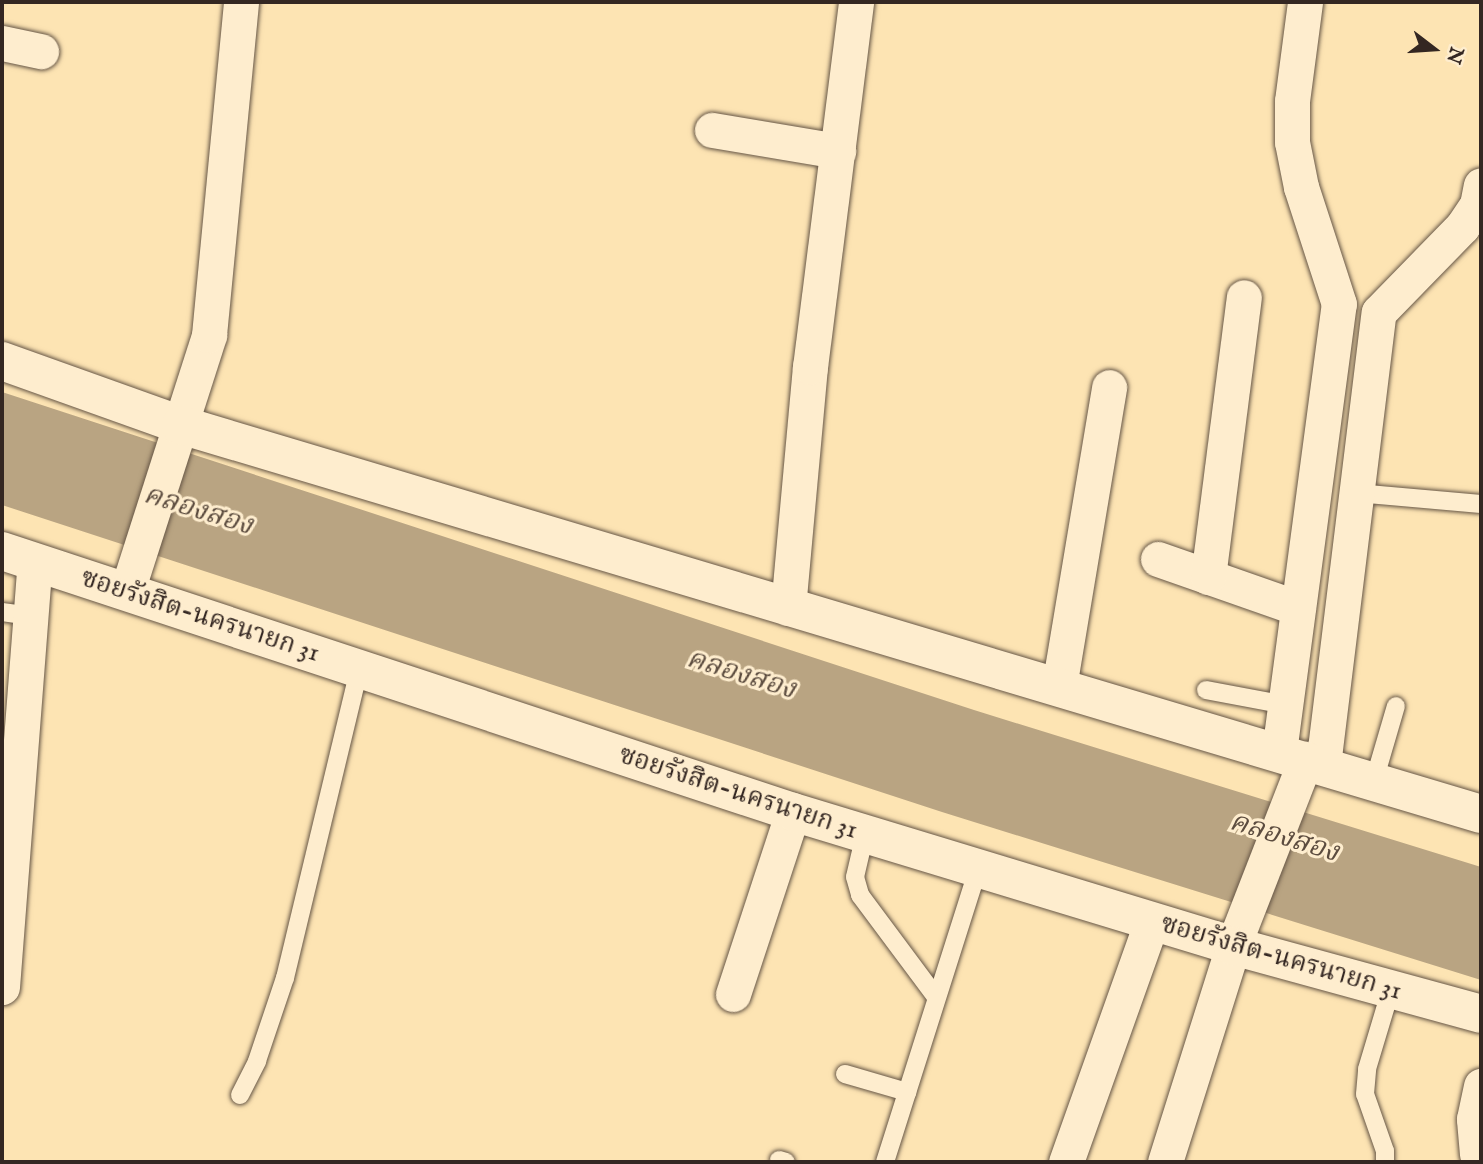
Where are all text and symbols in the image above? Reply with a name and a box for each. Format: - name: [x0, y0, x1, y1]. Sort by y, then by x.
- north arrow: [1399, 14, 1469, 84]
- text: N: [1440, 44, 1468, 67]
- water label: คลองสอง: [139, 479, 257, 543]
- street label: ซอยรังสิต-นครนายก 31: [77, 563, 323, 669]
- water label: คลองสอง: [682, 643, 800, 707]
- street label: ซอยรังสิต-นครนายก 31: [615, 740, 861, 846]
- water label: คลองสอง: [1225, 806, 1343, 870]
- street label: ซอยรังสิต-นครนายก 31: [1157, 909, 1405, 1007]

